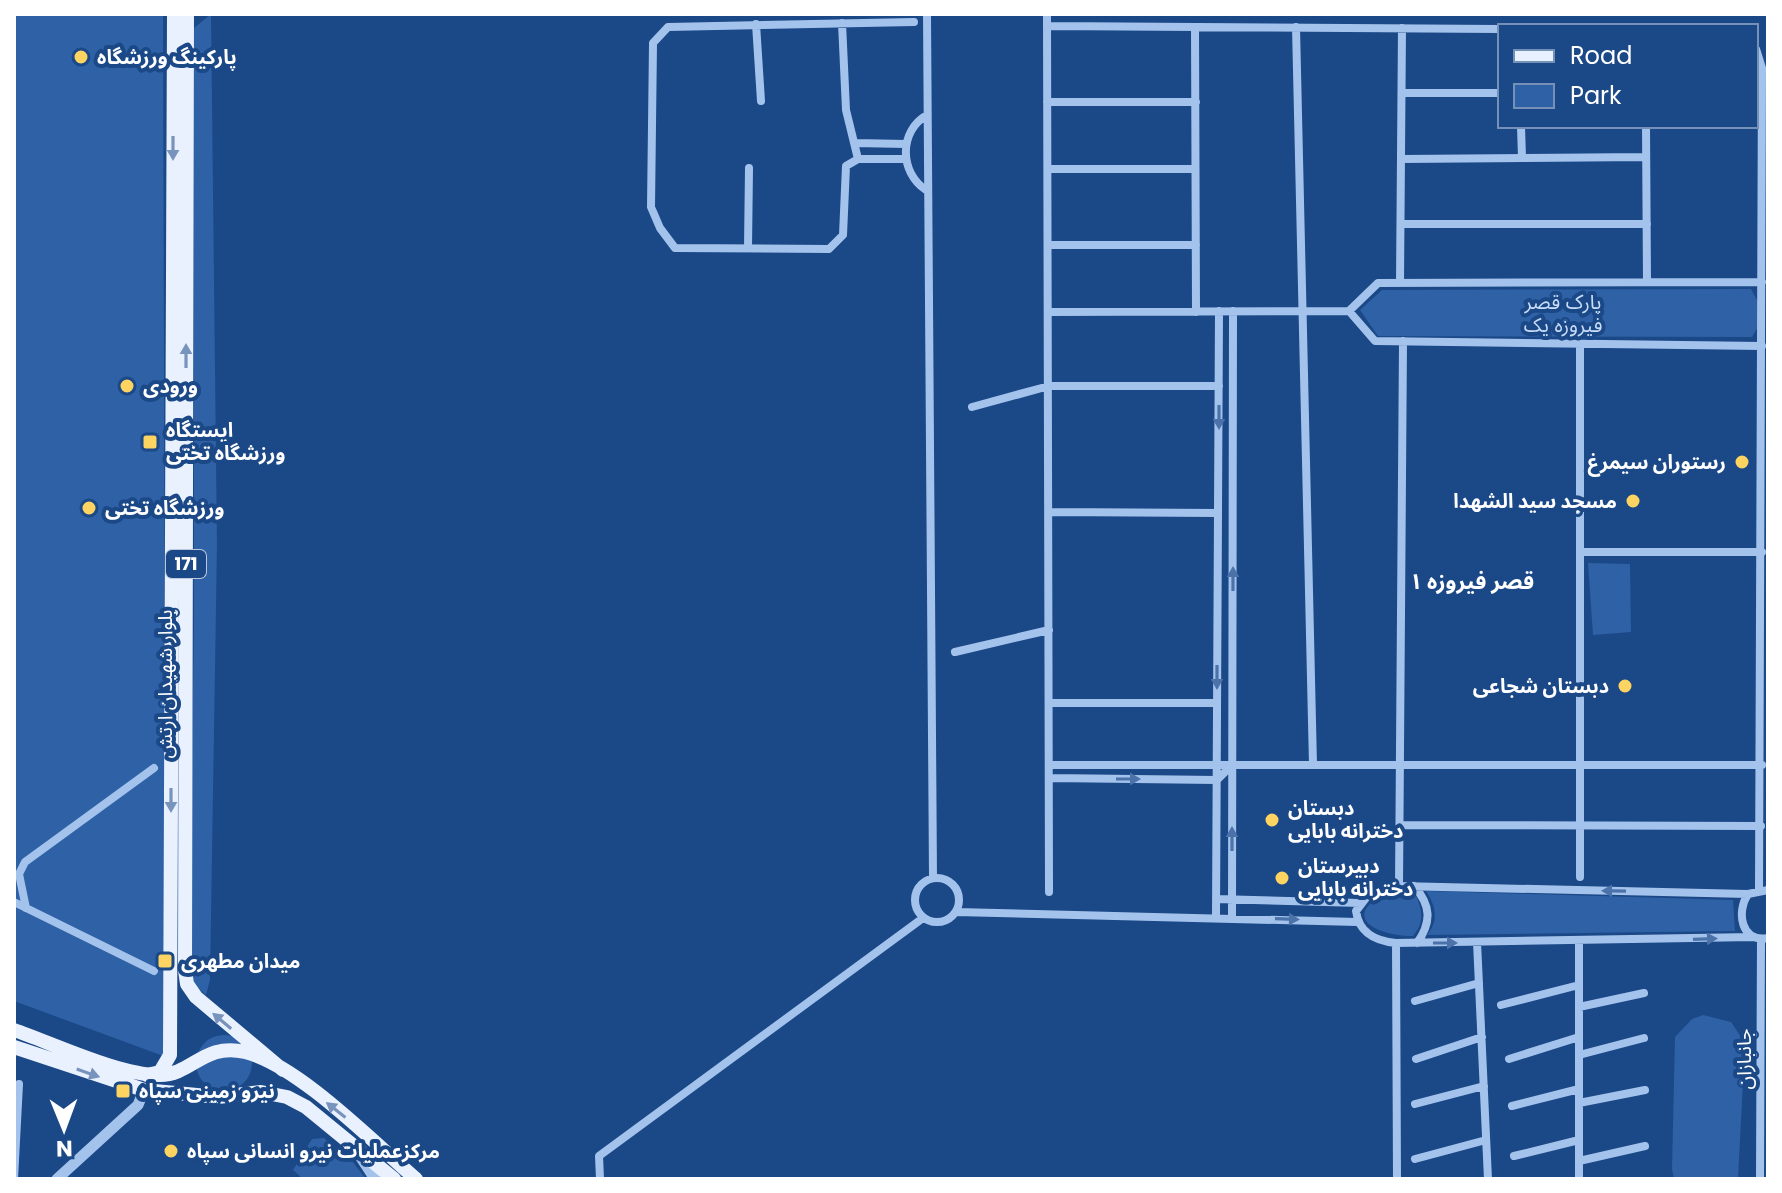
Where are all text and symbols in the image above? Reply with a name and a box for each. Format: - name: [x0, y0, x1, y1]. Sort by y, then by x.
- legend: [1498, 24, 1758, 128]
- text: Road: [1570, 39, 1632, 72]
- place label: پارکینگ ورزشگاه: [97, 43, 237, 71]
- marker: پارکینگ ورزشگاه: [72, 48, 90, 66]
- text: Park: [1570, 79, 1622, 112]
- one-way arrow: [167, 136, 179, 161]
- park label: پارک قصر فیروزه یک: [1523, 288, 1602, 339]
- one-way arrow: [180, 343, 192, 368]
- place label: ورودی: [143, 372, 198, 400]
- marker: ورودی: [118, 377, 136, 395]
- one-way arrow: [1213, 405, 1225, 430]
- place label: ایستگاه ورزشگاه تختی: [166, 416, 285, 467]
- marker: ایستگاه ورزشگاه تختی: [141, 433, 159, 451]
- place label: رستوران سیمرغ: [1588, 448, 1726, 477]
- marker: رستوران سیمرغ: [1733, 453, 1751, 471]
- place label: مسجد سید الشهدا: [1453, 487, 1617, 515]
- marker: مسجد سید الشهدا: [1624, 492, 1642, 510]
- place label: ورزشگاه تختی: [105, 494, 224, 522]
- marker: ورزشگاه تختی: [80, 499, 98, 517]
- road number: 171: [166, 550, 206, 578]
- one-way arrow: [1227, 566, 1239, 591]
- district label: قصر فیروزه ۱: [1410, 566, 1534, 597]
- street label: بلوار شهیدان ارتش: [151, 610, 179, 758]
- one-way arrow: [1211, 665, 1223, 690]
- place label: دبستان شجاعی: [1473, 672, 1609, 700]
- marker: دبستان شجاعی: [1616, 677, 1634, 695]
- one-way arrow: [1116, 773, 1141, 785]
- one-way arrow: [165, 788, 177, 813]
- place label: دبستان دخترانه بابایی: [1288, 794, 1403, 845]
- marker: دبستان دخترانه بابایی: [1263, 811, 1281, 829]
- one-way arrow: [1226, 826, 1238, 851]
- place label: دبیرستان دخترانه بابایی: [1298, 852, 1413, 903]
- marker: دبیرستان دخترانه بابایی: [1273, 869, 1291, 887]
- one-way arrow: [1601, 884, 1626, 897]
- one-way arrow: [1275, 912, 1300, 925]
- one-way arrow: [1693, 932, 1718, 945]
- one-way arrow: [1433, 937, 1458, 949]
- place label: میدان مطهری: [181, 947, 300, 975]
- marker: میدان مطهری: [156, 952, 174, 970]
- one-way arrow: [213, 1013, 233, 1030]
- street label: جانبازان: [1730, 1029, 1758, 1089]
- one-way arrow: [76, 1067, 100, 1080]
- place label: نیرو زمینی سپاه: [139, 1077, 275, 1105]
- marker: نیرو زمینی سپاه: [114, 1082, 132, 1100]
- north arrow: [24, 1089, 104, 1169]
- one-way arrow: [326, 1102, 346, 1119]
- text: N: [56, 1133, 73, 1164]
- place label: مرکزعملیات نیرو انسانی سپاه: [187, 1137, 440, 1165]
- marker: مرکزعملیات نیرو انسانی سپاه: [162, 1142, 180, 1160]

